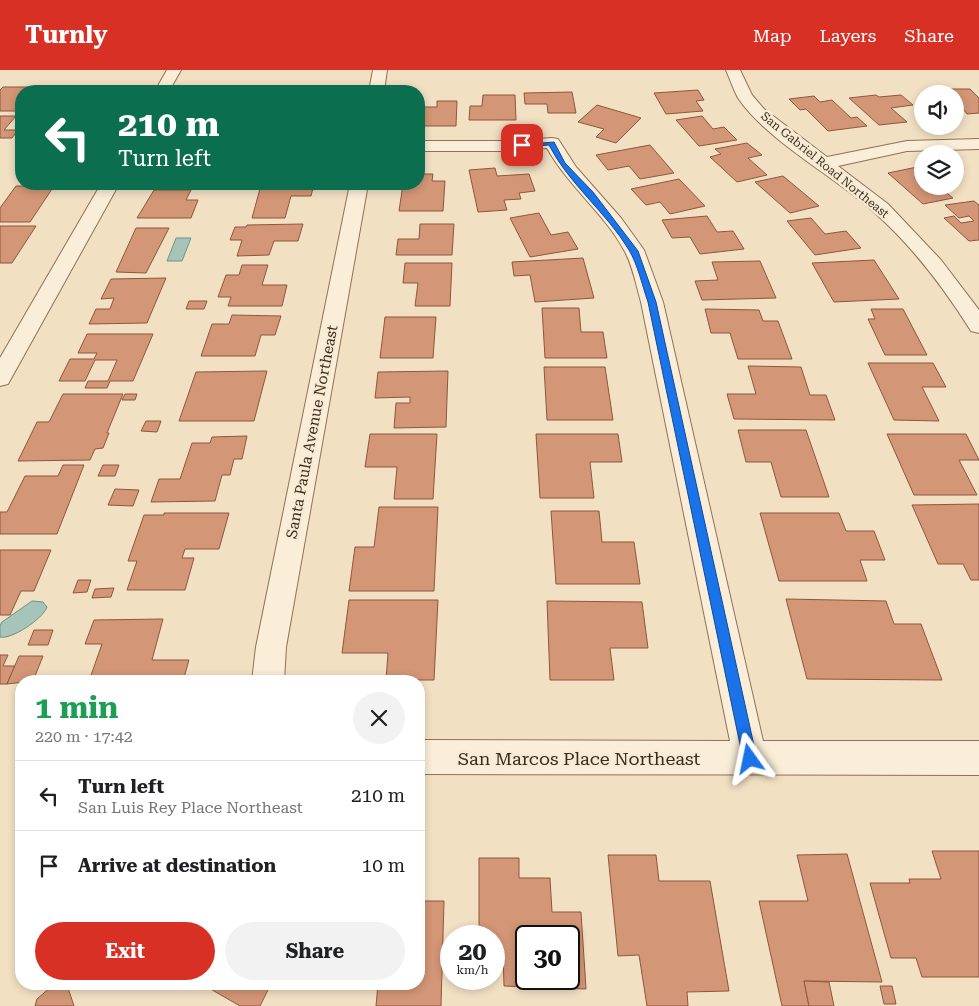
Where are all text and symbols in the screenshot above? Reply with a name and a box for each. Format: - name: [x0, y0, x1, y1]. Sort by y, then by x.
- text: Turnly: [25, 21, 108, 49]
- text: Map: [753, 25, 792, 46]
- text: Layers: [820, 25, 876, 46]
- text: Share: [904, 25, 954, 46]
- map controls: [914, 85, 964, 195]
- button: sound: [914, 85, 964, 135]
- text: 210 m: [118, 104, 219, 145]
- icon: left: [35, 105, 100, 170]
- street label: San Gabriel Road Northeast: [758, 109, 892, 221]
- pin: [501, 124, 543, 166]
- icon: arrive: [508, 131, 536, 159]
- button: layers: [914, 145, 964, 195]
- text: Turn left: [118, 146, 211, 171]
- street label: Santa Paula Avenue Northeast: [282, 323, 342, 540]
- text: 1 min: [35, 690, 118, 725]
- button: close: [353, 692, 405, 744]
- text: 220 m · 17:42: [35, 727, 133, 746]
- position arrow: [723, 732, 775, 784]
- street label: San Marcos Place Northeast: [458, 748, 701, 769]
- text: Turn left: [78, 775, 164, 798]
- icon: left: [35, 782, 63, 810]
- text: 210 m: [351, 784, 405, 807]
- text: San Luis Rey Place Northeast: [78, 798, 303, 817]
- icon: arrive: [35, 852, 63, 880]
- text: Arrive at destination: [78, 854, 276, 877]
- text: 10 m: [362, 854, 405, 877]
- button: Exit: [35, 922, 215, 980]
- button: Share: [225, 922, 405, 980]
- speed limit sign: 30: [515, 925, 580, 990]
- text: 20: [458, 937, 487, 966]
- text: km/h: [456, 963, 489, 977]

